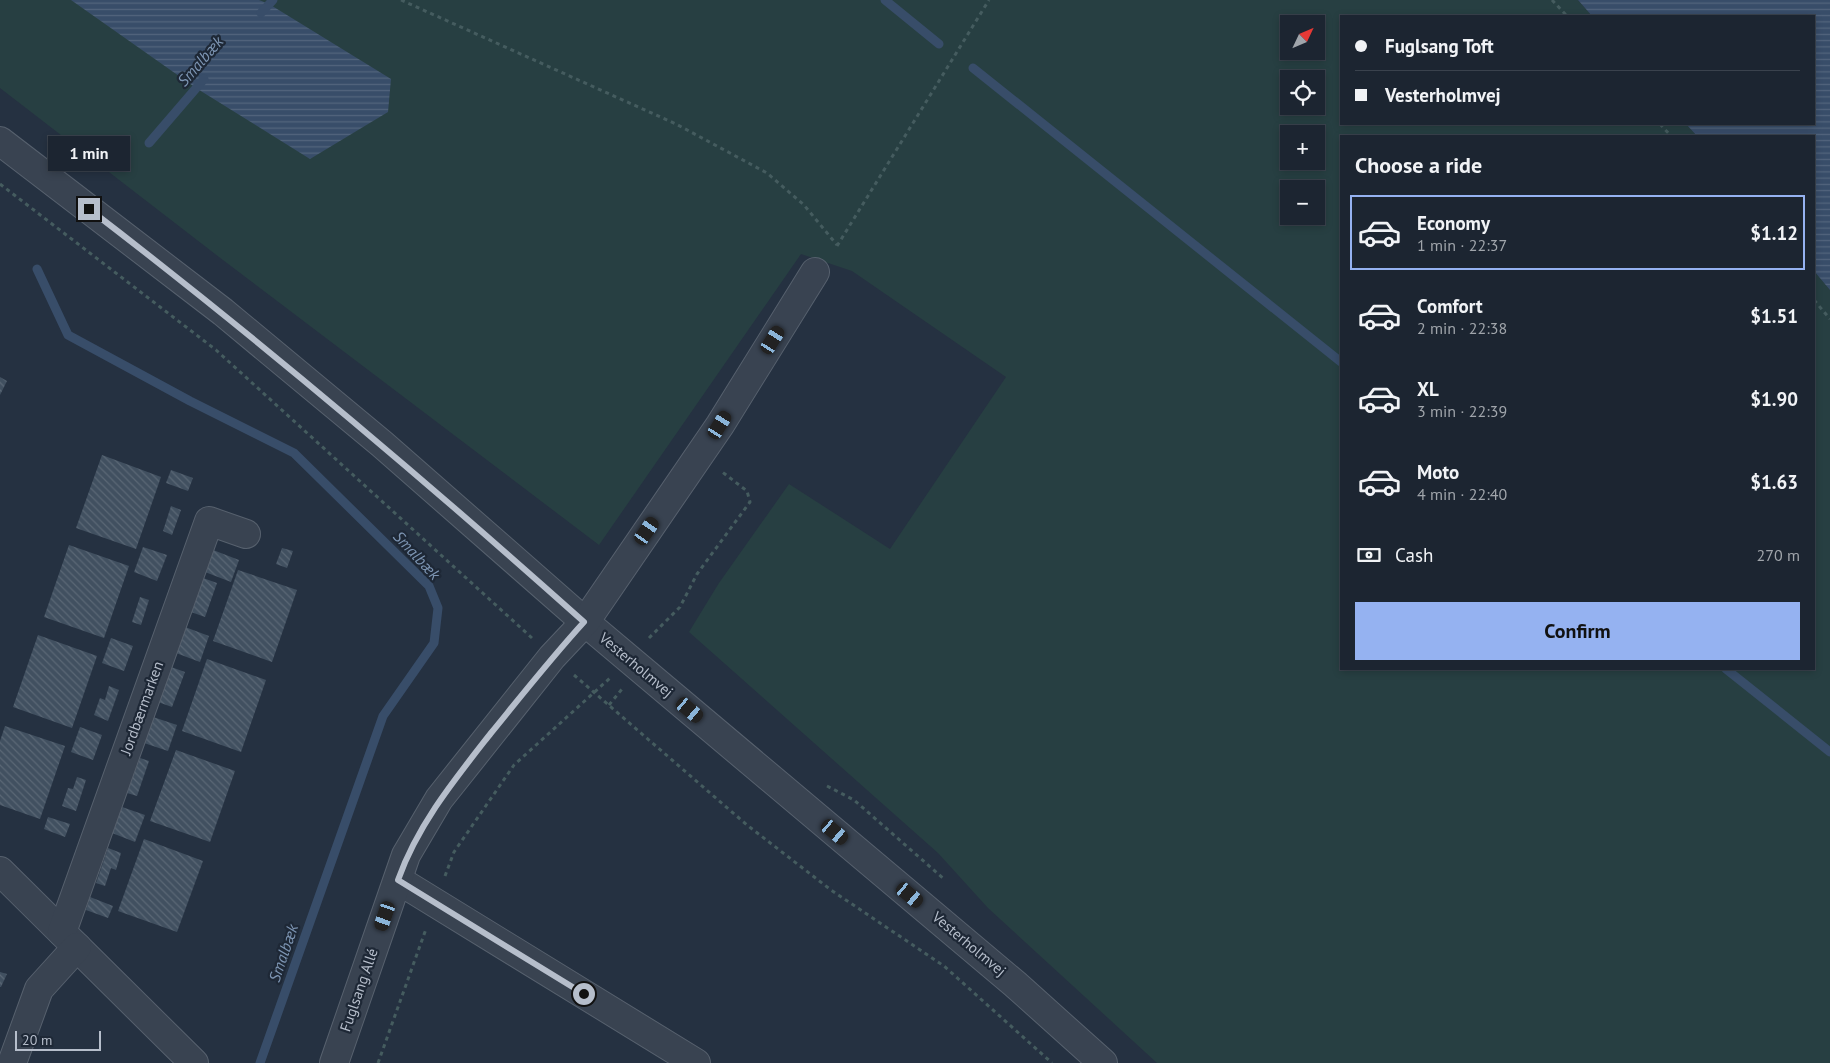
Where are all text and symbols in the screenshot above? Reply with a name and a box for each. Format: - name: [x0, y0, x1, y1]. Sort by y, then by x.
- north arrow: [1280, 15, 1325, 60]
- map controls: [1280, 15, 1325, 225]
- water label: Smalbæk: [173, 31, 228, 90]
- text: Fuglsang Toft: [1385, 34, 1494, 58]
- button: locate: [1280, 70, 1325, 115]
- text: Vesterholmvej: [1385, 83, 1501, 107]
- button: +: [1280, 125, 1325, 170]
- callout: 1 min: [48, 136, 130, 172]
- text: 1 min: [69, 143, 109, 163]
- text: Choose a ride: [1355, 151, 1482, 179]
- button: −: [1280, 180, 1325, 225]
- route end: [78, 198, 100, 220]
- icon: car: [1357, 210, 1402, 255]
- text: Economy: [1417, 211, 1490, 235]
- text: $1.12: [1750, 221, 1798, 245]
- text: 1 min · 22:37: [1417, 235, 1507, 255]
- icon: car: [1357, 293, 1402, 338]
- text: Comfort: [1417, 294, 1483, 318]
- text: $1.51: [1750, 304, 1798, 328]
- text: 2 min · 22:38: [1417, 318, 1507, 338]
- car: [758, 323, 787, 357]
- icon: car: [1357, 376, 1402, 421]
- text: XL: [1417, 377, 1439, 401]
- text: $1.90: [1750, 387, 1798, 411]
- text: 3 min · 22:39: [1417, 401, 1507, 421]
- car: [705, 408, 734, 442]
- icon: car: [1357, 459, 1402, 504]
- text: Moto: [1417, 460, 1459, 484]
- text: $1.63: [1750, 470, 1798, 494]
- text: 4 min · 22:40: [1417, 484, 1507, 504]
- car: [632, 514, 661, 548]
- water label: Smalbæk: [389, 526, 445, 584]
- icon: cash: [1355, 541, 1383, 569]
- text: Cash: [1395, 543, 1433, 567]
- text: 270 m: [1757, 545, 1800, 565]
- button: Confirm: [1355, 602, 1800, 660]
- street label: Vesterholmvej: [595, 628, 677, 701]
- street label: Jordbærmarken: [115, 658, 167, 758]
- car: [673, 695, 706, 725]
- car: [818, 817, 851, 847]
- car: [893, 880, 926, 910]
- car: [373, 899, 396, 933]
- street label: Vesterholmvej: [928, 907, 1010, 980]
- water label: Smalbæk: [264, 921, 302, 985]
- street label: Fuglsang Allé: [335, 946, 382, 1034]
- route start: [573, 983, 595, 1005]
- scale bar: [15, 1028, 101, 1051]
- text: 20 m: [22, 1031, 52, 1049]

